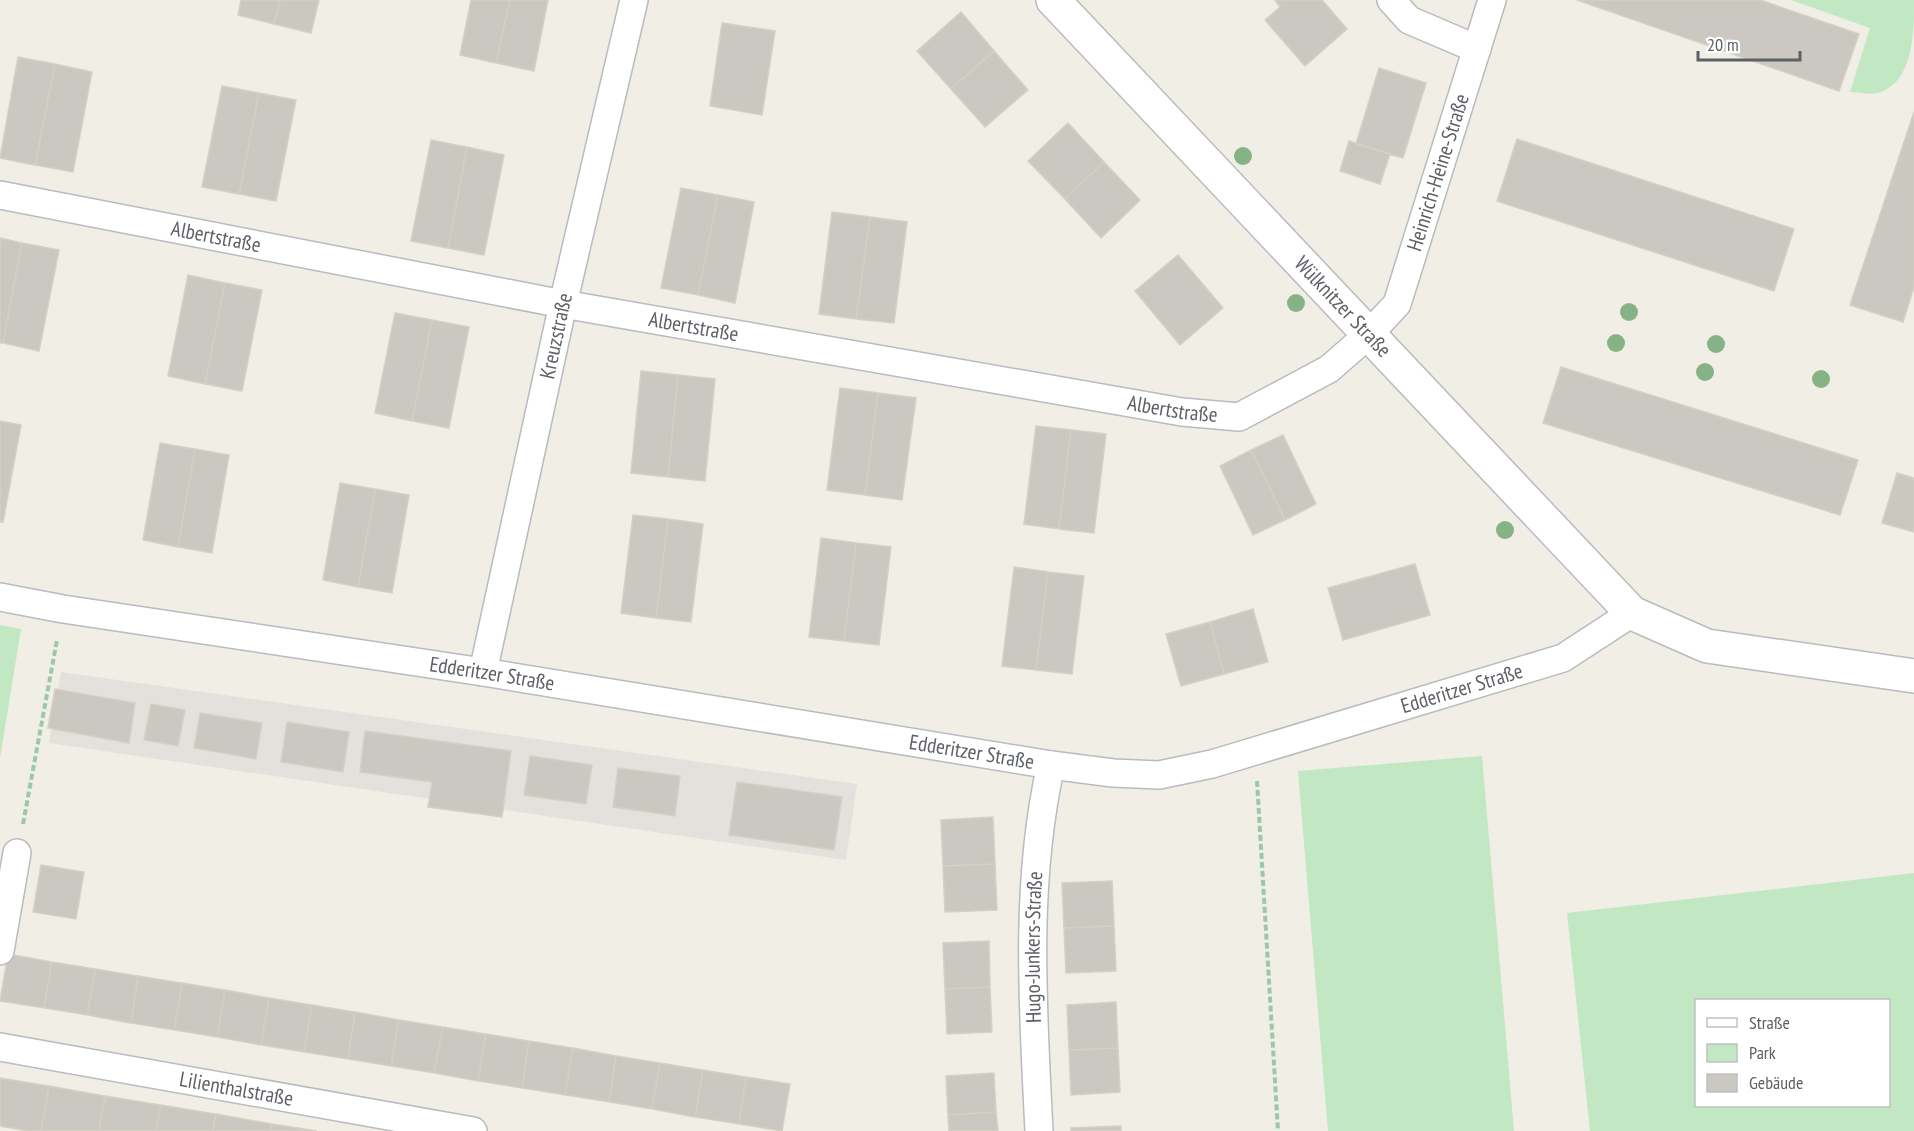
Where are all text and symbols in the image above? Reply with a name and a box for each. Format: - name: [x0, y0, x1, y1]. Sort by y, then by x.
- scale bar: [1698, 24, 1800, 62]
- text: 20 m: [1707, 33, 1739, 56]
- street label: Heinrich-Heine-Straße: [1400, 90, 1475, 254]
- street label: Albertstraße: [169, 214, 263, 258]
- street label: Wülknitzer Straße: [1289, 250, 1397, 363]
- street label: Kreuzstraße: [533, 290, 578, 381]
- street label: Albertstraße: [647, 305, 741, 347]
- street label: Albertstraße: [1125, 389, 1219, 428]
- street label: Edderitzer Straße: [428, 650, 557, 696]
- street label: Edderitzer Straße: [1397, 657, 1526, 719]
- street label: Edderitzer Straße: [907, 728, 1036, 775]
- street label: Hugo-Junkers-Straße: [1019, 870, 1048, 1023]
- legend: [1695, 999, 1890, 1107]
- text: Straße: [1749, 1011, 1790, 1034]
- text: Park: [1749, 1041, 1776, 1064]
- street label: Lilienthalstraße: [177, 1065, 295, 1112]
- text: Gebäude: [1749, 1071, 1803, 1094]

